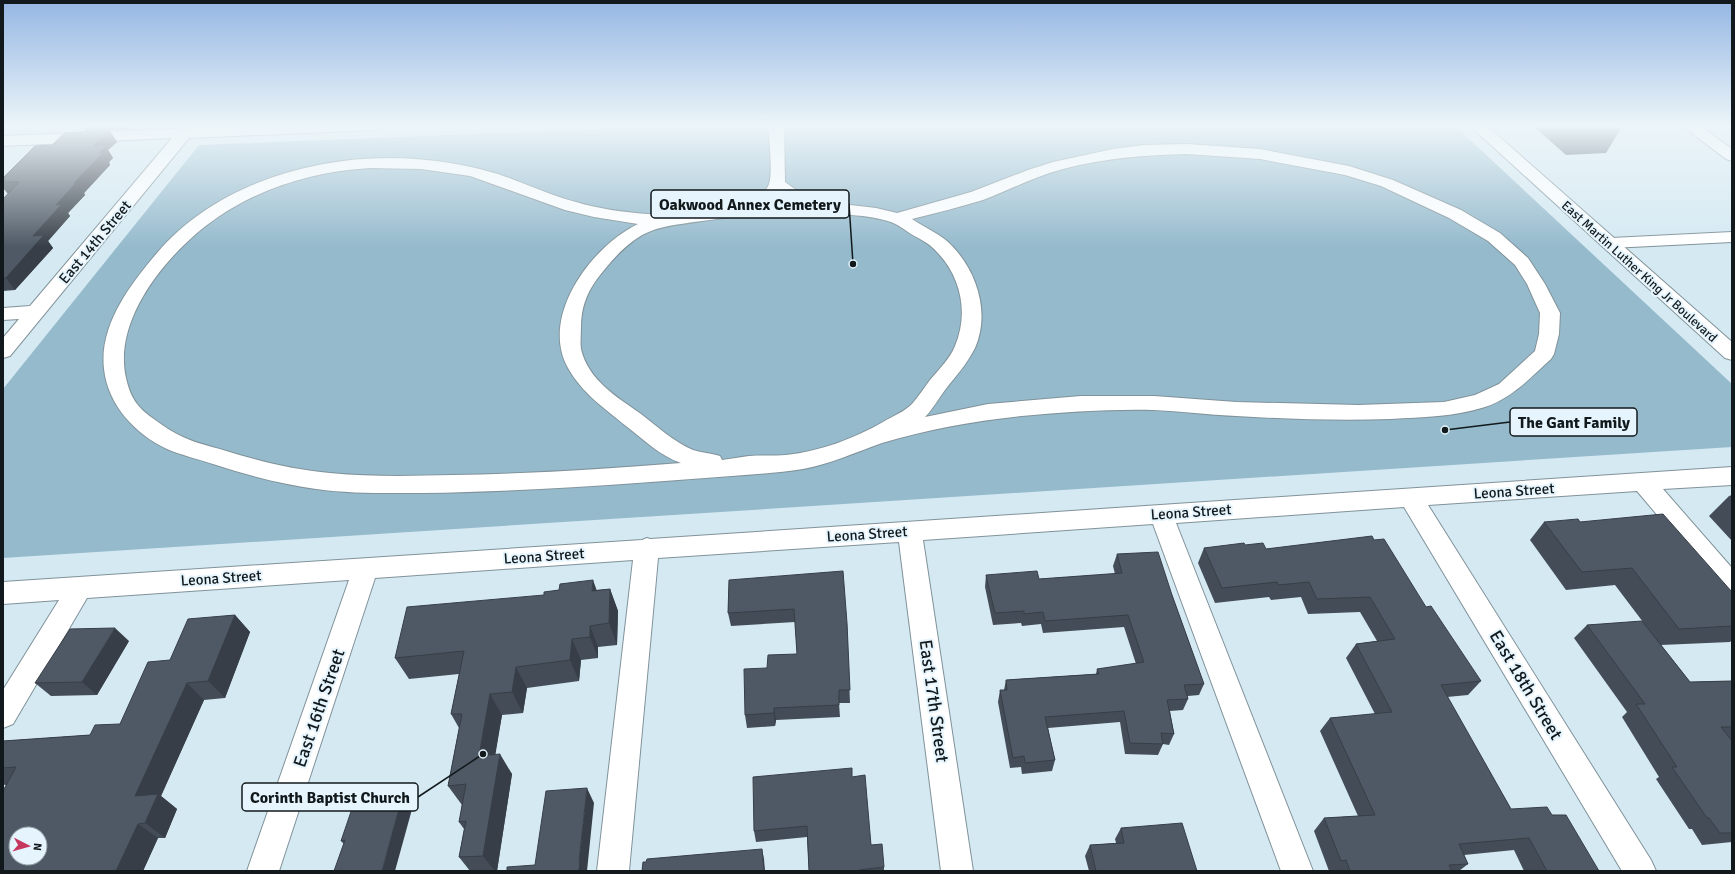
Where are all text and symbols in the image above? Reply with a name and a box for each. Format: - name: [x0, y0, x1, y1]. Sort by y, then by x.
- callout: Oakwood Annex Cemetery: [651, 190, 849, 218]
- text: Oakwood Annex Cemetery: [659, 195, 841, 215]
- street label: East 14th Street: [55, 197, 135, 287]
- street label: East Martin Luther King Jr Boulevard: [1558, 198, 1721, 346]
- callout: The Gant Family: [1510, 408, 1637, 436]
- text: The Gant Family: [1518, 413, 1630, 433]
- street label: Leona Street: [1473, 479, 1555, 503]
- street label: Leona Street: [1150, 500, 1232, 524]
- street label: Leona Street: [826, 522, 908, 546]
- street label: Leona Street: [503, 544, 585, 568]
- street label: Leona Street: [180, 566, 262, 590]
- street label: East 18th Street: [1485, 626, 1567, 744]
- street label: East 17th Street: [914, 638, 954, 764]
- street label: East 16th Street: [288, 646, 350, 770]
- callout: Corinth Baptist Church: [242, 783, 418, 811]
- text: Corinth Baptist Church: [250, 788, 410, 808]
- north arrow: [8, 826, 48, 866]
- text: N: [31, 843, 44, 851]

